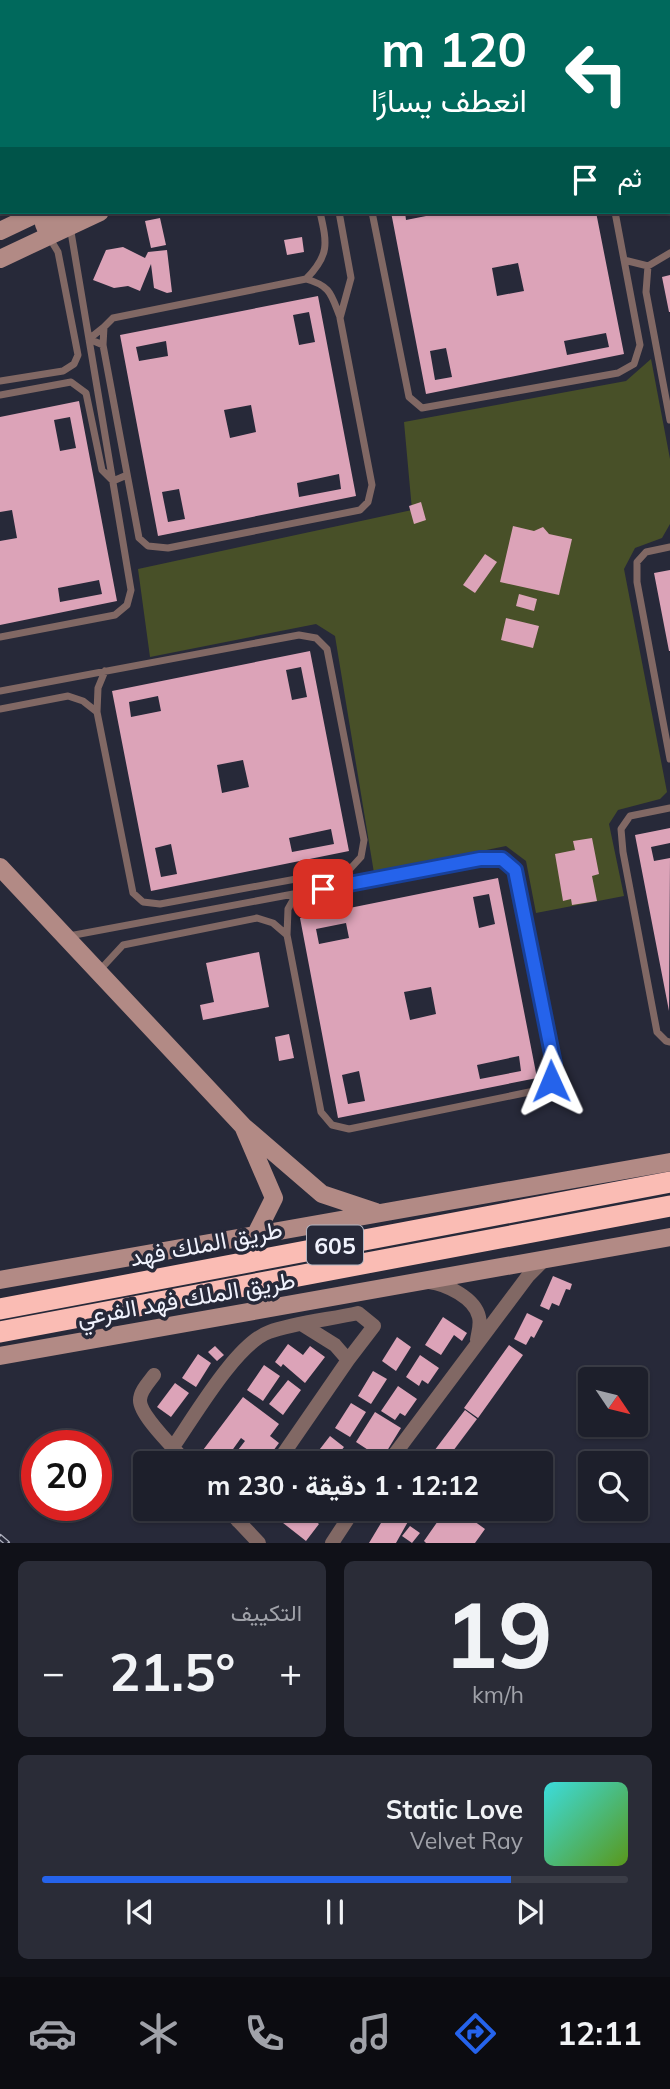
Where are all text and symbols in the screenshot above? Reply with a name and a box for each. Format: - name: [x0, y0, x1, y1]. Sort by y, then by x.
- text: 120 m: [381, 18, 527, 79]
- icon: left: [551, 28, 642, 119]
- text: انعطف يسارًا: [371, 80, 527, 120]
- icon: arrive: [566, 161, 604, 199]
- text: ثم: [618, 161, 642, 194]
- pin: [293, 859, 353, 919]
- icon: arrive: [304, 870, 342, 908]
- position arrow: [514, 1044, 588, 1118]
- street label: طريق الملك فهد: [127, 1214, 285, 1273]
- road number: 605: [307, 1226, 363, 1264]
- street label: طريق الملك فهد الفرعي: [75, 1264, 298, 1337]
- north arrow: [578, 1367, 648, 1437]
- map controls: [578, 1367, 648, 1521]
- speed limit sign: 20: [21, 1430, 112, 1521]
- button: search: [578, 1451, 648, 1521]
- text: 12:12 · 1 دقيقة · 230 m: [207, 1469, 479, 1502]
- text: 19: [443, 1577, 553, 1691]
- text: التكييف: [231, 1598, 302, 1627]
- text: 21.5°: [109, 1639, 235, 1704]
- text: −: [42, 1648, 65, 1696]
- text: +: [279, 1648, 302, 1696]
- text: km/h: [472, 1680, 524, 1709]
- text: Static Love: [386, 1793, 523, 1826]
- text: Velvet Ray: [410, 1826, 523, 1855]
- icon: previous: [121, 1893, 159, 1931]
- icon: pause: [316, 1893, 354, 1931]
- icon: next: [511, 1893, 549, 1931]
- icon: car: [28, 2009, 77, 2058]
- icon: climate: [134, 2009, 183, 2058]
- icon: phone: [240, 2009, 289, 2058]
- icon: music: [346, 2009, 395, 2058]
- icon: directions: [451, 2009, 500, 2058]
- text: 12:11: [557, 2013, 642, 2053]

